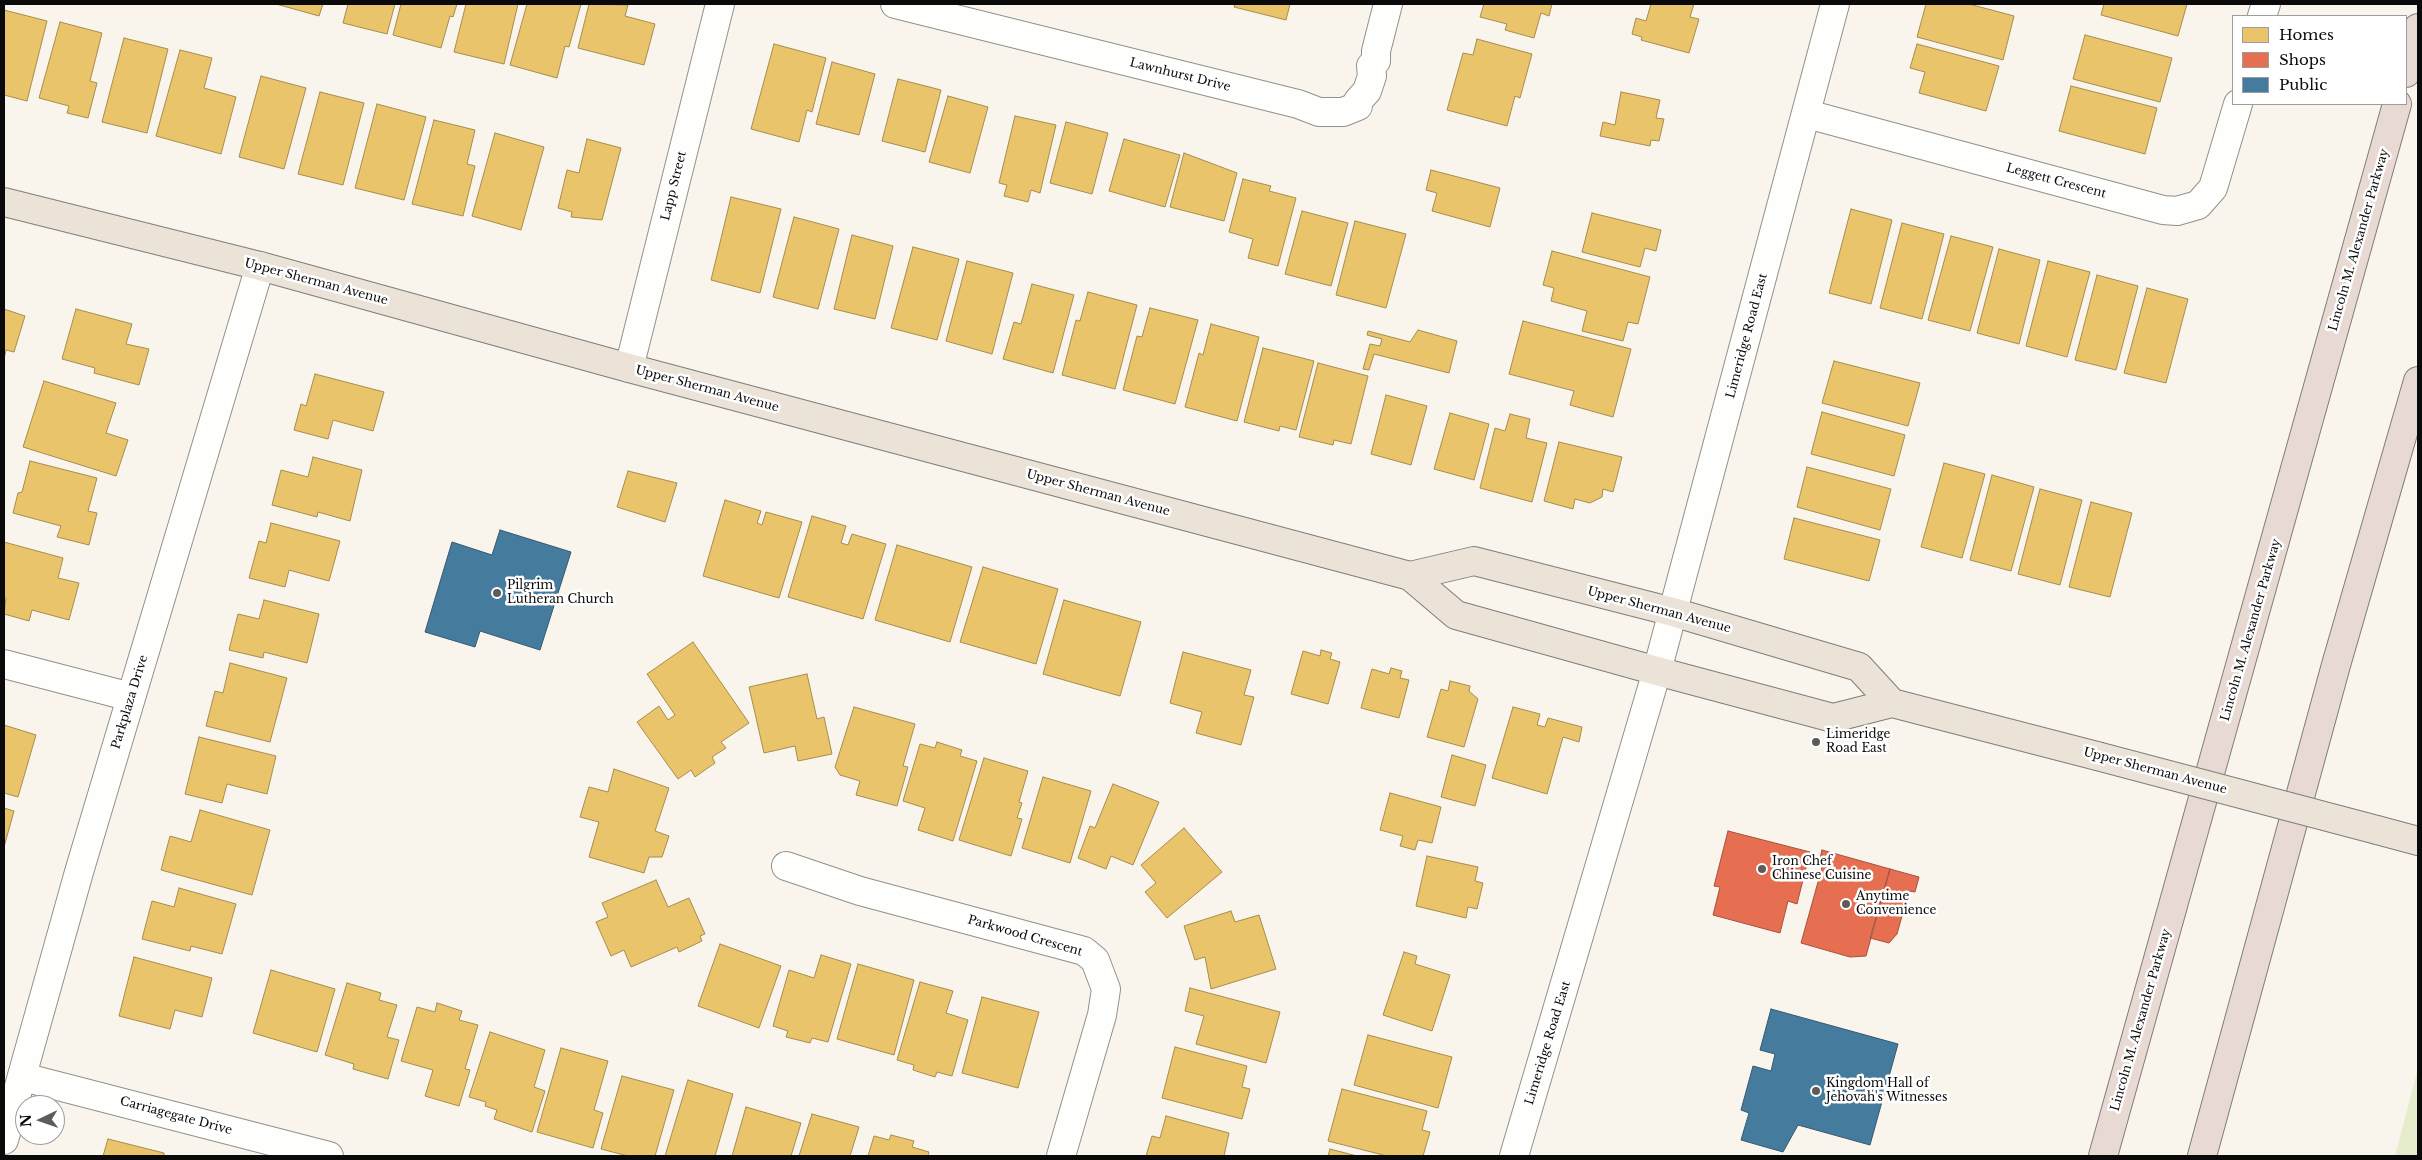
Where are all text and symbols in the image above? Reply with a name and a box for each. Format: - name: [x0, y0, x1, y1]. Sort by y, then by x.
- legend: [2232, 15, 2407, 105]
- text: Homes: [2279, 25, 2334, 44]
- text: Shops: [2279, 50, 2326, 69]
- street label: Lawnhurst Drive: [1128, 56, 1232, 94]
- text: Public: [2279, 75, 2327, 94]
- street label: Lincoln M. Alexander Parkway: [2326, 147, 2392, 333]
- street label: Lapp Street: [658, 150, 690, 222]
- street label: Leggett Crescent: [2004, 161, 2108, 201]
- street label: Upper Sherman Avenue: [243, 256, 389, 308]
- street label: Limeridge Road East: [1723, 272, 1771, 400]
- street label: Upper Sherman Avenue: [634, 363, 780, 415]
- street label: Upper Sherman Avenue: [1025, 467, 1171, 519]
- street label: Lincoln M. Alexander Parkway: [2218, 537, 2284, 723]
- place label: Pilgrim Lutheran Church: [507, 579, 614, 607]
- street label: Upper Sherman Avenue: [1586, 584, 1732, 636]
- marker: Pilgrim Lutheran Church: [491, 587, 503, 599]
- street label: Parkplaza Drive: [109, 653, 151, 751]
- place label: Limeridge Road East: [1826, 728, 1890, 756]
- marker: Limeridge Road East: [1810, 736, 1822, 748]
- street label: Upper Sherman Avenue: [2082, 745, 2228, 797]
- place label: Iron Chef Chinese Cuisine: [1772, 855, 1871, 883]
- marker: Iron Chef Chinese Cuisine: [1756, 863, 1768, 875]
- place label: Anytime Convenience: [1856, 890, 1936, 918]
- marker: Anytime Convenience: [1840, 898, 1852, 910]
- street label: Parkwood Crescent: [966, 913, 1084, 959]
- street label: Lincoln M. Alexander Parkway: [2108, 927, 2174, 1113]
- street label: Limeridge Road East: [1522, 979, 1574, 1107]
- place label: Kingdom Hall of Jehovah's Witnesses: [1826, 1077, 1947, 1105]
- marker: Kingdom Hall of Jehovah's Witnesses: [1810, 1085, 1822, 1097]
- street label: Carriagegate Drive: [118, 1094, 234, 1138]
- north arrow: [15, 1095, 65, 1145]
- text: N: [17, 1114, 35, 1128]

